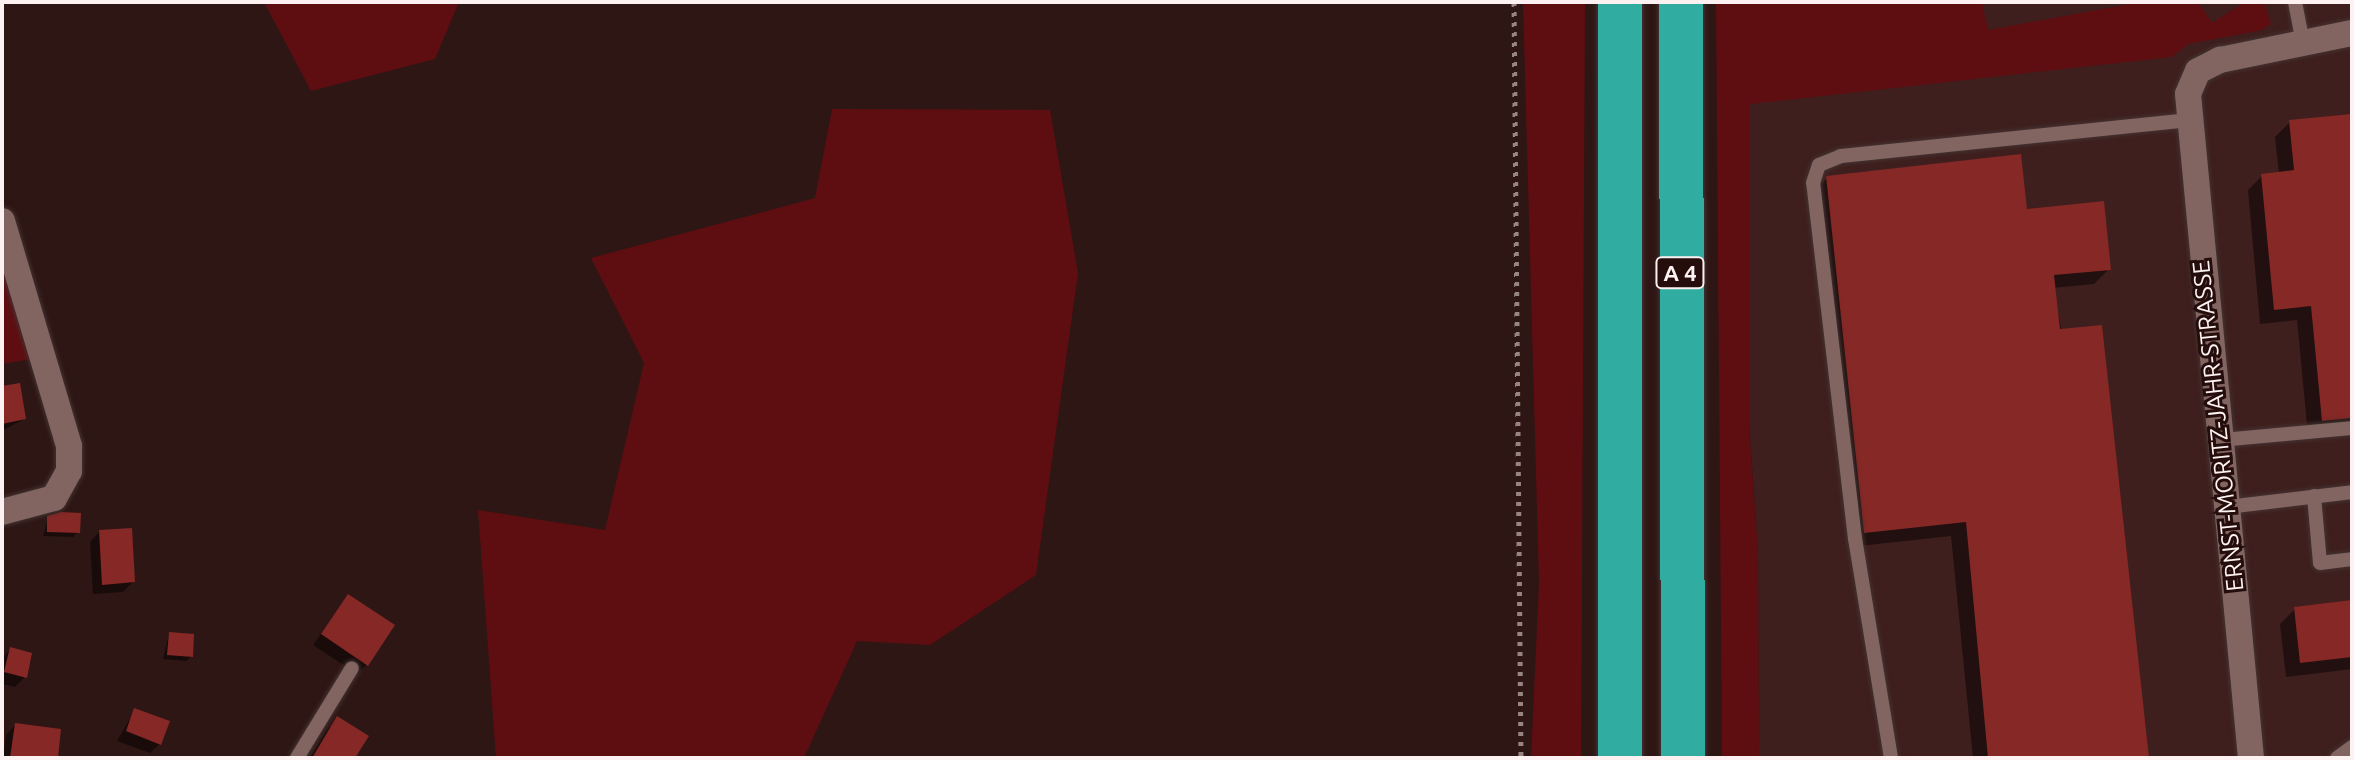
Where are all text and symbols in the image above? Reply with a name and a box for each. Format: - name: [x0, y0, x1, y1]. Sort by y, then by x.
- road number: A 4: [1654, 255, 1706, 291]
- street label: ERNST-MORITZ-JAHR-STRASSE: [2186, 259, 2250, 593]

